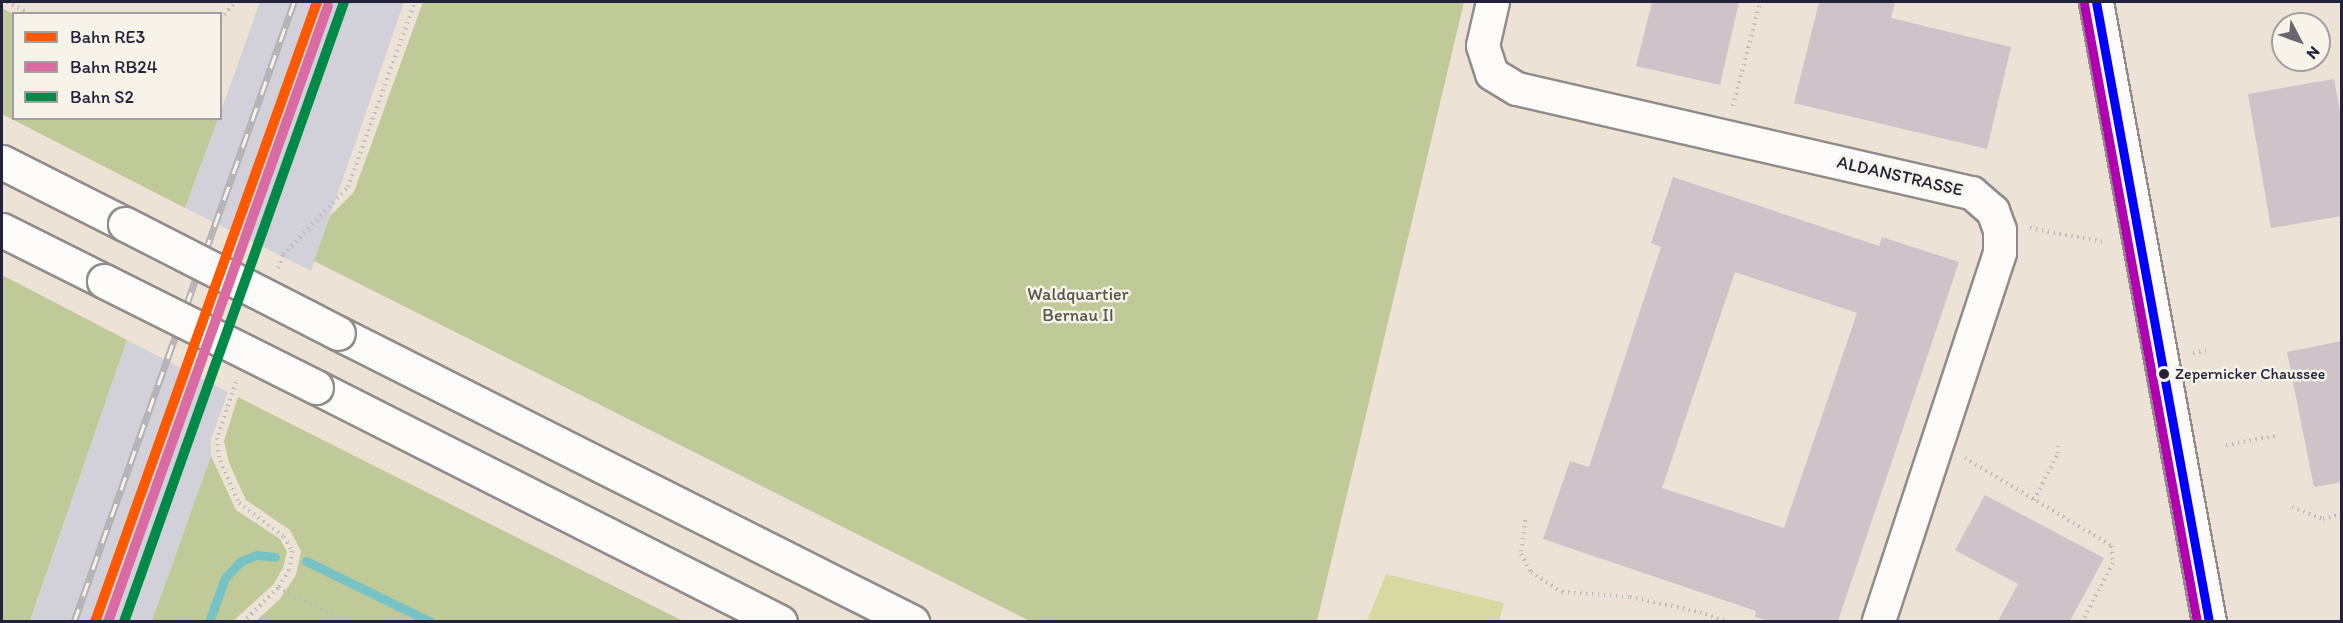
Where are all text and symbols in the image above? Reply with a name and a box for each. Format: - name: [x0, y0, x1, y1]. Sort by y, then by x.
- legend: [12, 12, 222, 120]
- north arrow: [2271, 12, 2331, 72]
- text: Bahn RE3: [70, 26, 145, 48]
- text: N: [2303, 43, 2324, 63]
- text: Bahn RB24: [70, 56, 158, 78]
- text: Bahn S2: [70, 86, 134, 108]
- street label: ALDANSTRASSE: [1835, 151, 1965, 201]
- park label: Waldquartier Bernau II: [1027, 284, 1129, 326]
- place label: Zepernicker Chaussee: [2175, 364, 2326, 384]
- marker: Zepernicker Chaussee: [2158, 368, 2170, 380]

